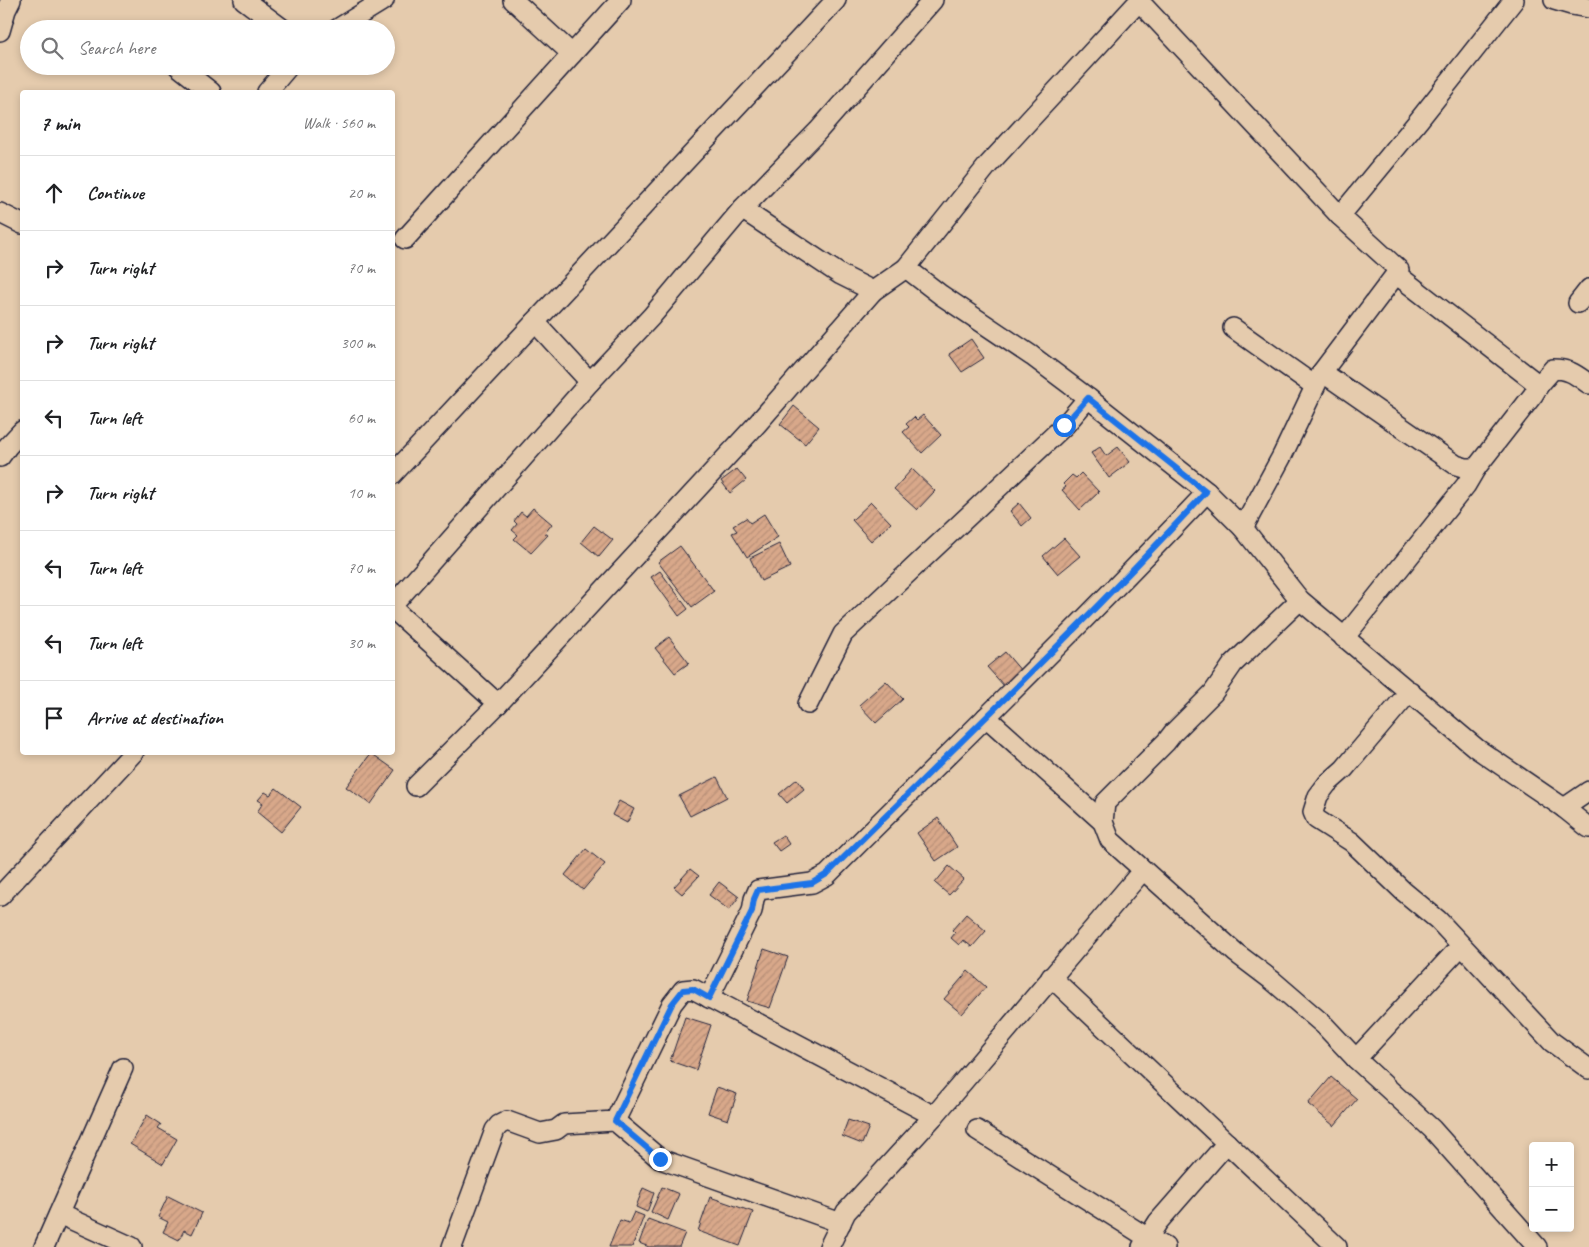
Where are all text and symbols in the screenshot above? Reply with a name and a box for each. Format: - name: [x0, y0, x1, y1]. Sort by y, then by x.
- search box: [20, 20, 395, 75]
- icon: search: [38, 34, 66, 62]
- text: Search here: [78, 36, 155, 60]
- text: 7 min: [40, 110, 80, 136]
- text: Walk · 560 m: [303, 113, 375, 133]
- icon: ahead: [40, 179, 68, 207]
- text: Continue: [87, 181, 144, 205]
- text: 20 m: [348, 183, 375, 203]
- icon: right: [40, 254, 68, 282]
- text: Turn right: [87, 256, 154, 280]
- text: 70 m: [348, 258, 375, 278]
- icon: right: [40, 329, 68, 357]
- text: Turn right: [87, 331, 154, 355]
- text: 300 m: [341, 333, 375, 353]
- icon: left: [40, 404, 68, 432]
- text: Turn left: [87, 406, 142, 430]
- text: 60 m: [348, 408, 375, 428]
- route start: [1053, 414, 1076, 437]
- icon: right: [40, 479, 68, 507]
- text: Turn right: [87, 481, 154, 505]
- text: 10 m: [348, 483, 375, 503]
- icon: left: [40, 554, 68, 582]
- text: Turn left: [87, 556, 142, 580]
- text: 70 m: [348, 558, 375, 578]
- icon: left: [40, 629, 68, 657]
- text: Turn left: [87, 631, 142, 655]
- text: 30 m: [348, 633, 375, 653]
- icon: arrive: [40, 704, 68, 732]
- text: Arrive at destination: [87, 706, 223, 730]
- map controls: [1529, 1142, 1574, 1232]
- button: +: [1529, 1142, 1574, 1187]
- route end: [649, 1148, 672, 1171]
- button: −: [1529, 1187, 1574, 1232]

